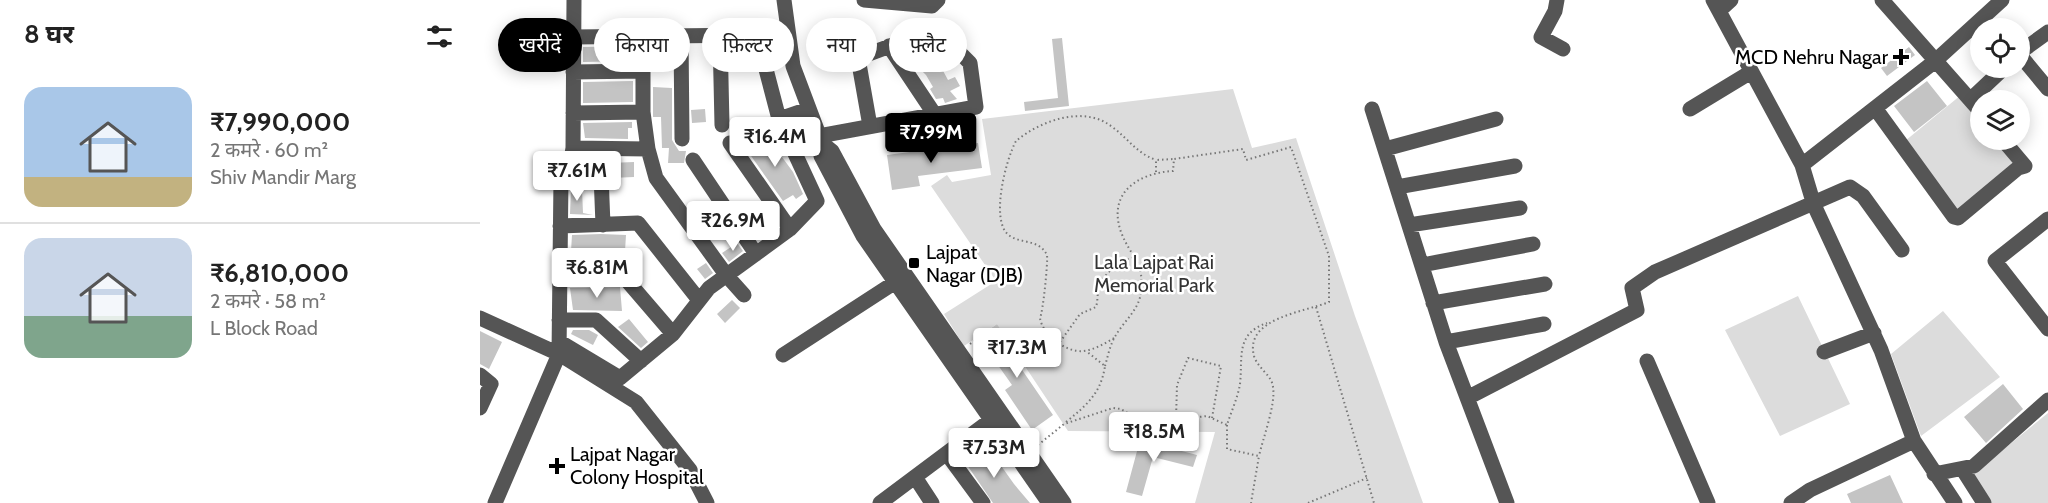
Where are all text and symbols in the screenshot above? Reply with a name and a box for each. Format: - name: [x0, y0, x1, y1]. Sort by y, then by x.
- text: 8 घर: [24, 18, 74, 50]
- chip: खरीदें: [498, 18, 582, 72]
- chip: किराया: [594, 18, 690, 72]
- chip: फ़िल्टर: [702, 18, 794, 72]
- chip: नया: [806, 18, 877, 72]
- chip: फ़्लैट: [889, 18, 967, 72]
- map controls: [1970, 18, 2030, 150]
- button: locate: [1970, 18, 2030, 78]
- icon: filters: [423, 20, 456, 53]
- place label: MCD Nehru Nagar: [1735, 45, 1889, 69]
- marker: MCD Nehru Nagar: [1892, 48, 1910, 66]
- button: layers: [1970, 90, 2030, 150]
- text: ₹7,990,000: [210, 106, 350, 138]
- icon: home: [72, 111, 144, 183]
- pin: ₹7.99M: [882, 113, 980, 164]
- pin: ₹16.4M: [726, 117, 824, 168]
- text: ₹7.99M: [899, 120, 963, 144]
- text: ₹16.4M: [743, 124, 807, 148]
- text: 2 कमरे · 60 m²: [210, 138, 328, 162]
- pin: ₹7.61M: [528, 151, 626, 202]
- text: ₹7.61M: [547, 158, 607, 182]
- text: Shiv Mandir Marg: [210, 165, 356, 189]
- pin: ₹26.9M: [684, 201, 782, 252]
- text: ₹26.9M: [701, 208, 765, 232]
- place label: Lajpat Nagar (DJB): [926, 240, 1023, 287]
- pin: ₹6.81M: [548, 248, 646, 299]
- park label: Lala Lajpat Rai Memorial Park: [1094, 250, 1214, 297]
- text: ₹6.81M: [566, 255, 628, 279]
- marker: Lajpat Nagar (DJB): [907, 256, 921, 270]
- text: ₹6,810,000: [210, 257, 349, 289]
- icon: home: [72, 262, 144, 334]
- text: 2 कमरे · 58 m²: [210, 289, 326, 313]
- text: L Block Road: [210, 316, 318, 340]
- pin: ₹17.3M: [968, 328, 1066, 379]
- text: ₹17.3M: [987, 335, 1047, 359]
- pin: ₹18.5M: [1105, 412, 1203, 463]
- text: ₹18.5M: [1123, 419, 1185, 443]
- pin: ₹7.53M: [945, 428, 1043, 479]
- text: ₹7.53M: [962, 435, 1026, 459]
- place label: Lajpat Nagar Colony Hospital: [570, 442, 704, 489]
- marker: Lajpat Nagar Colony Hospital: [548, 457, 566, 475]

